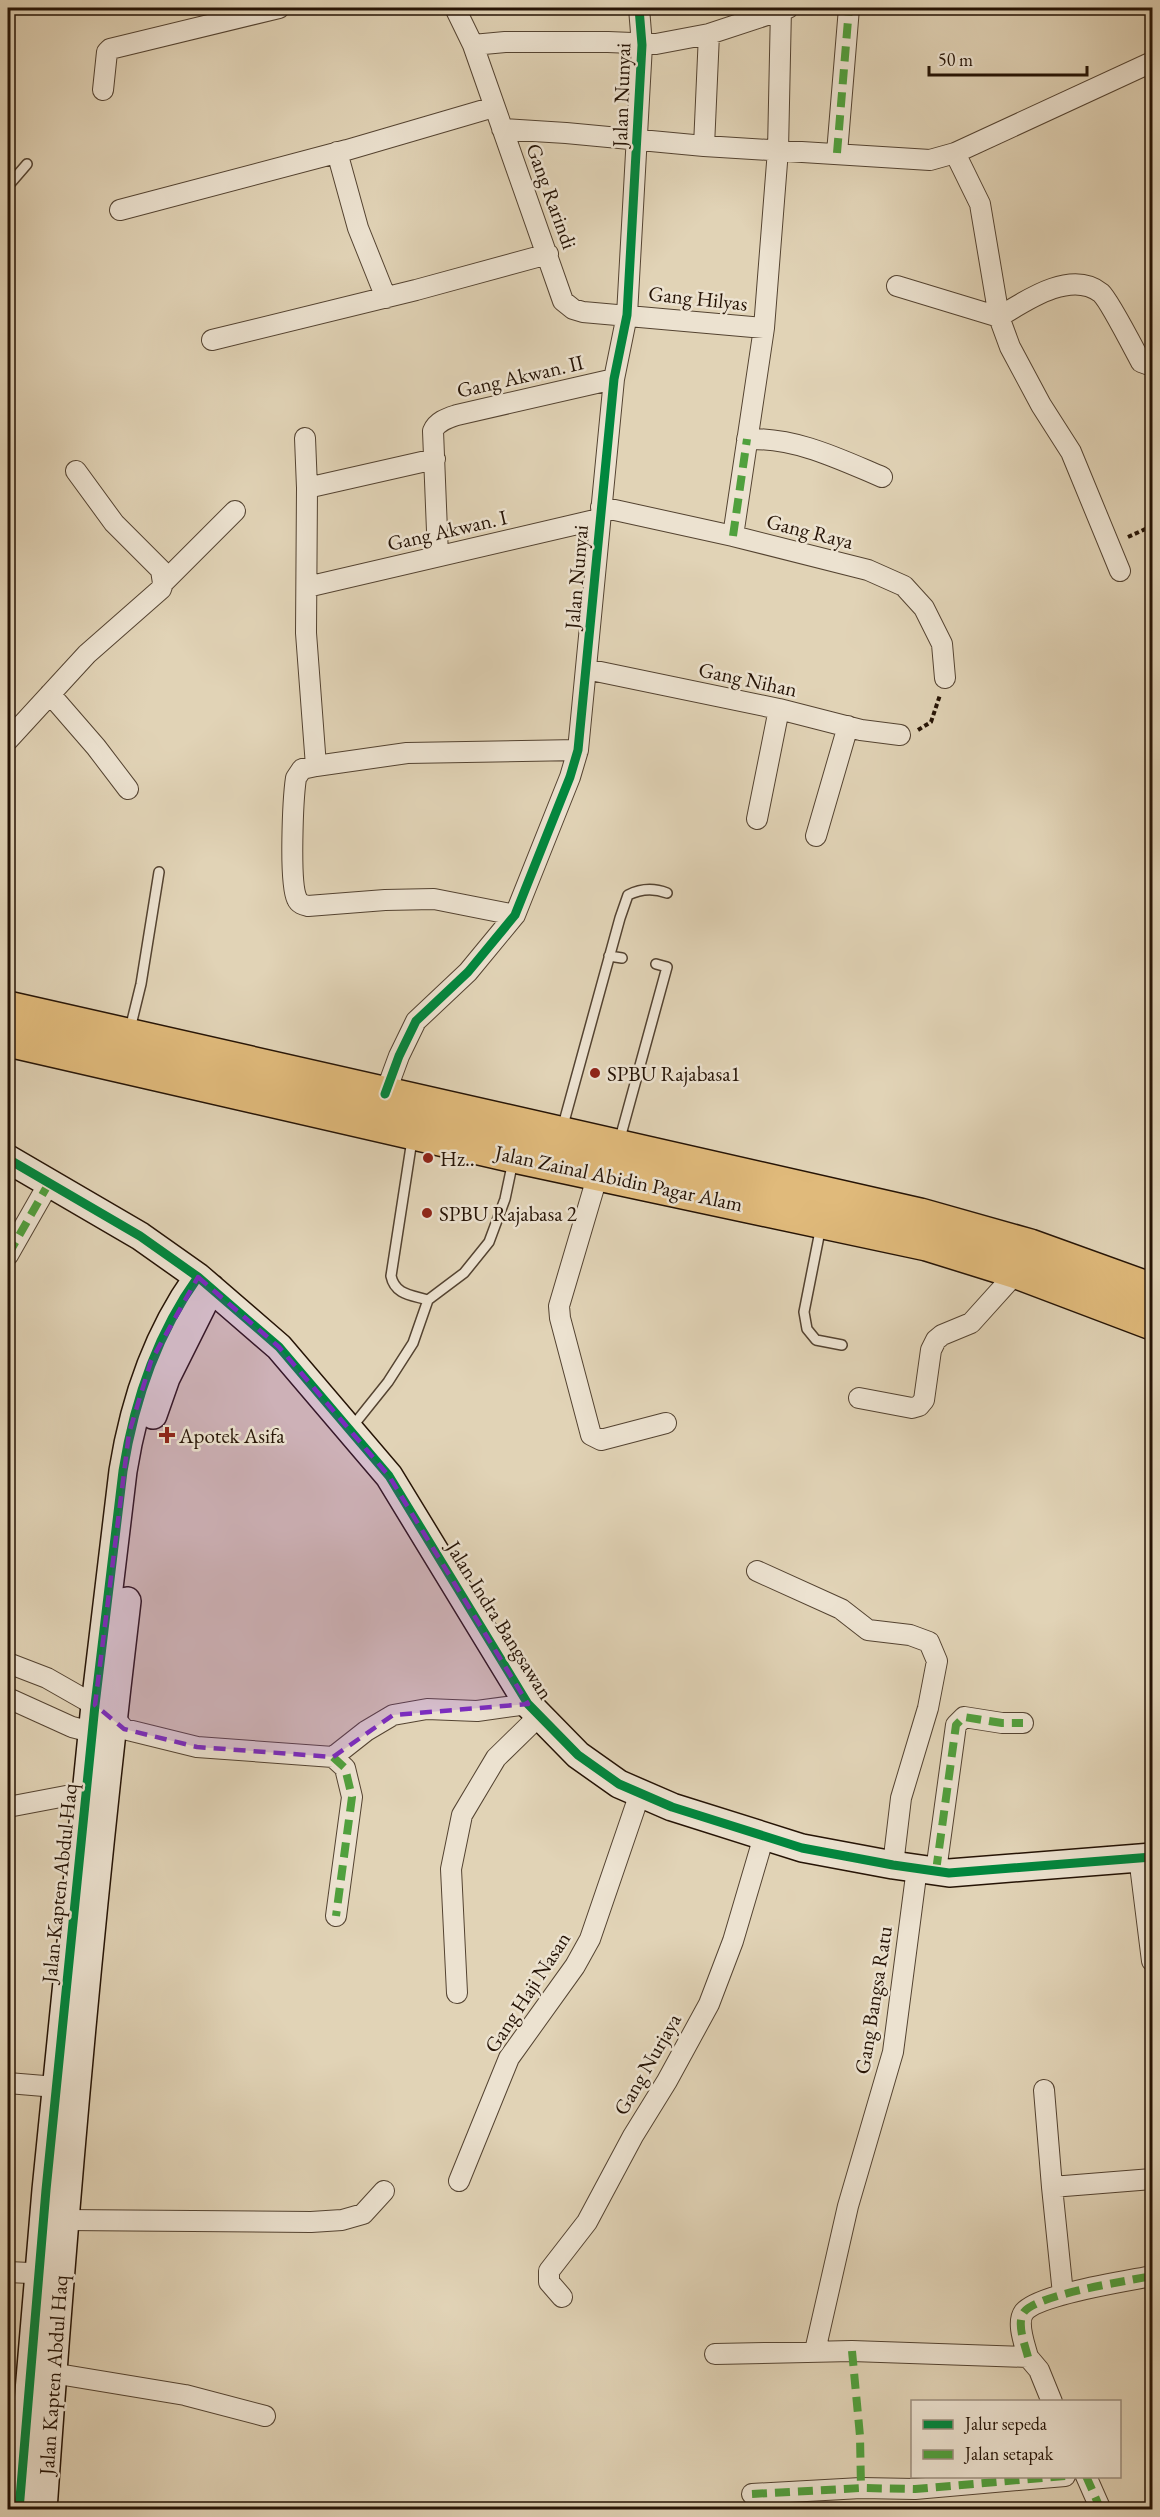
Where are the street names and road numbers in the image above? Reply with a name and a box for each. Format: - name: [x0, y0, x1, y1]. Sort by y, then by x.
- street label: Jalan Nunyai: [606, 42, 636, 150]
- street label: Gang Rarindi: [520, 139, 584, 253]
- street label: Gang Hilyas: [647, 279, 749, 317]
- street label: Gang Akwan. II: [454, 348, 586, 404]
- street label: Gang Akwan. I: [384, 503, 510, 557]
- street label: Gang Raya: [764, 507, 857, 555]
- street label: Jalan Nunyai: [558, 524, 594, 632]
- street label: Gang Nihan: [696, 655, 800, 703]
- street label: Jalan Zainal Abidin Pagar Alam: [491, 1138, 745, 1217]
- street label: Jalan Indra Bangsawan: [439, 1534, 560, 1704]
- street label: Jalan Kapten Abdul Haq: [35, 1782, 83, 1986]
- street label: Gang Bangsa Ratu: [848, 1924, 898, 2076]
- street label: Gang Haji Nasan: [478, 1927, 576, 2057]
- street label: Gang Nurjaya: [607, 2008, 687, 2120]
- street label: Jalan Kapten Abdul Haq: [32, 2274, 73, 2478]

